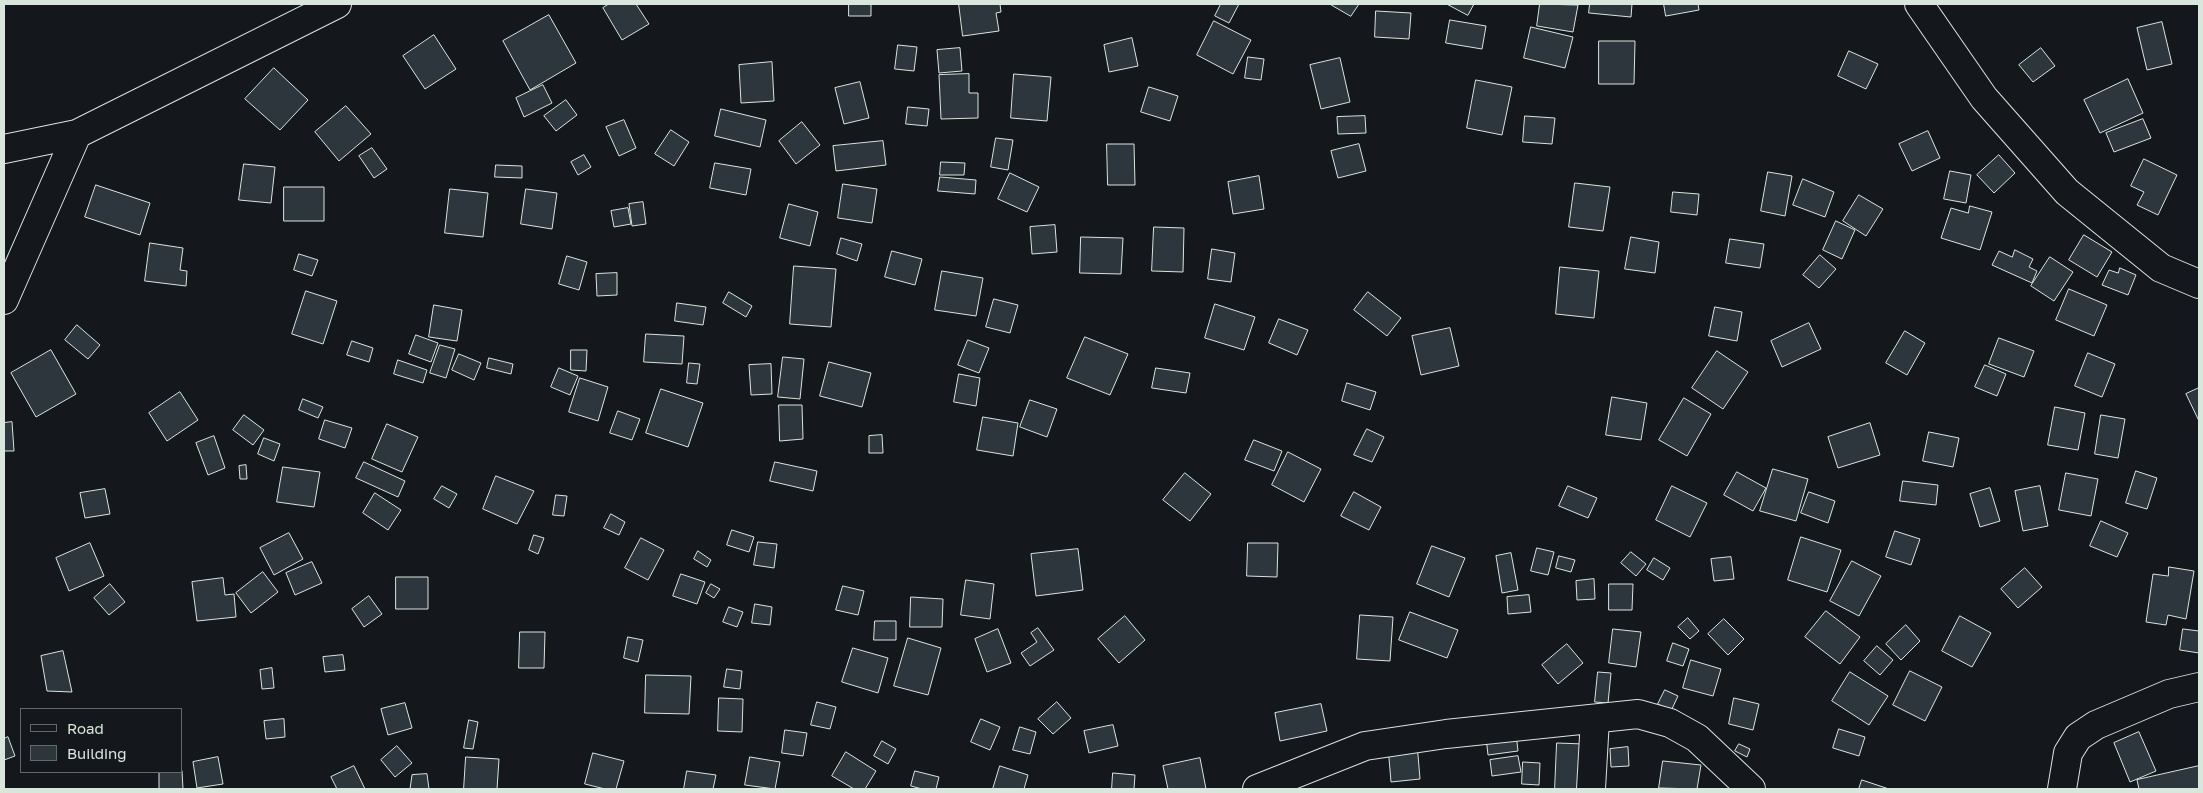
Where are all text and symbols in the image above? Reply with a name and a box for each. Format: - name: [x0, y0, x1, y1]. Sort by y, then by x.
- legend: [20, 708, 182, 773]
- text: Road: [67, 719, 104, 737]
- text: Building: [67, 744, 127, 762]

